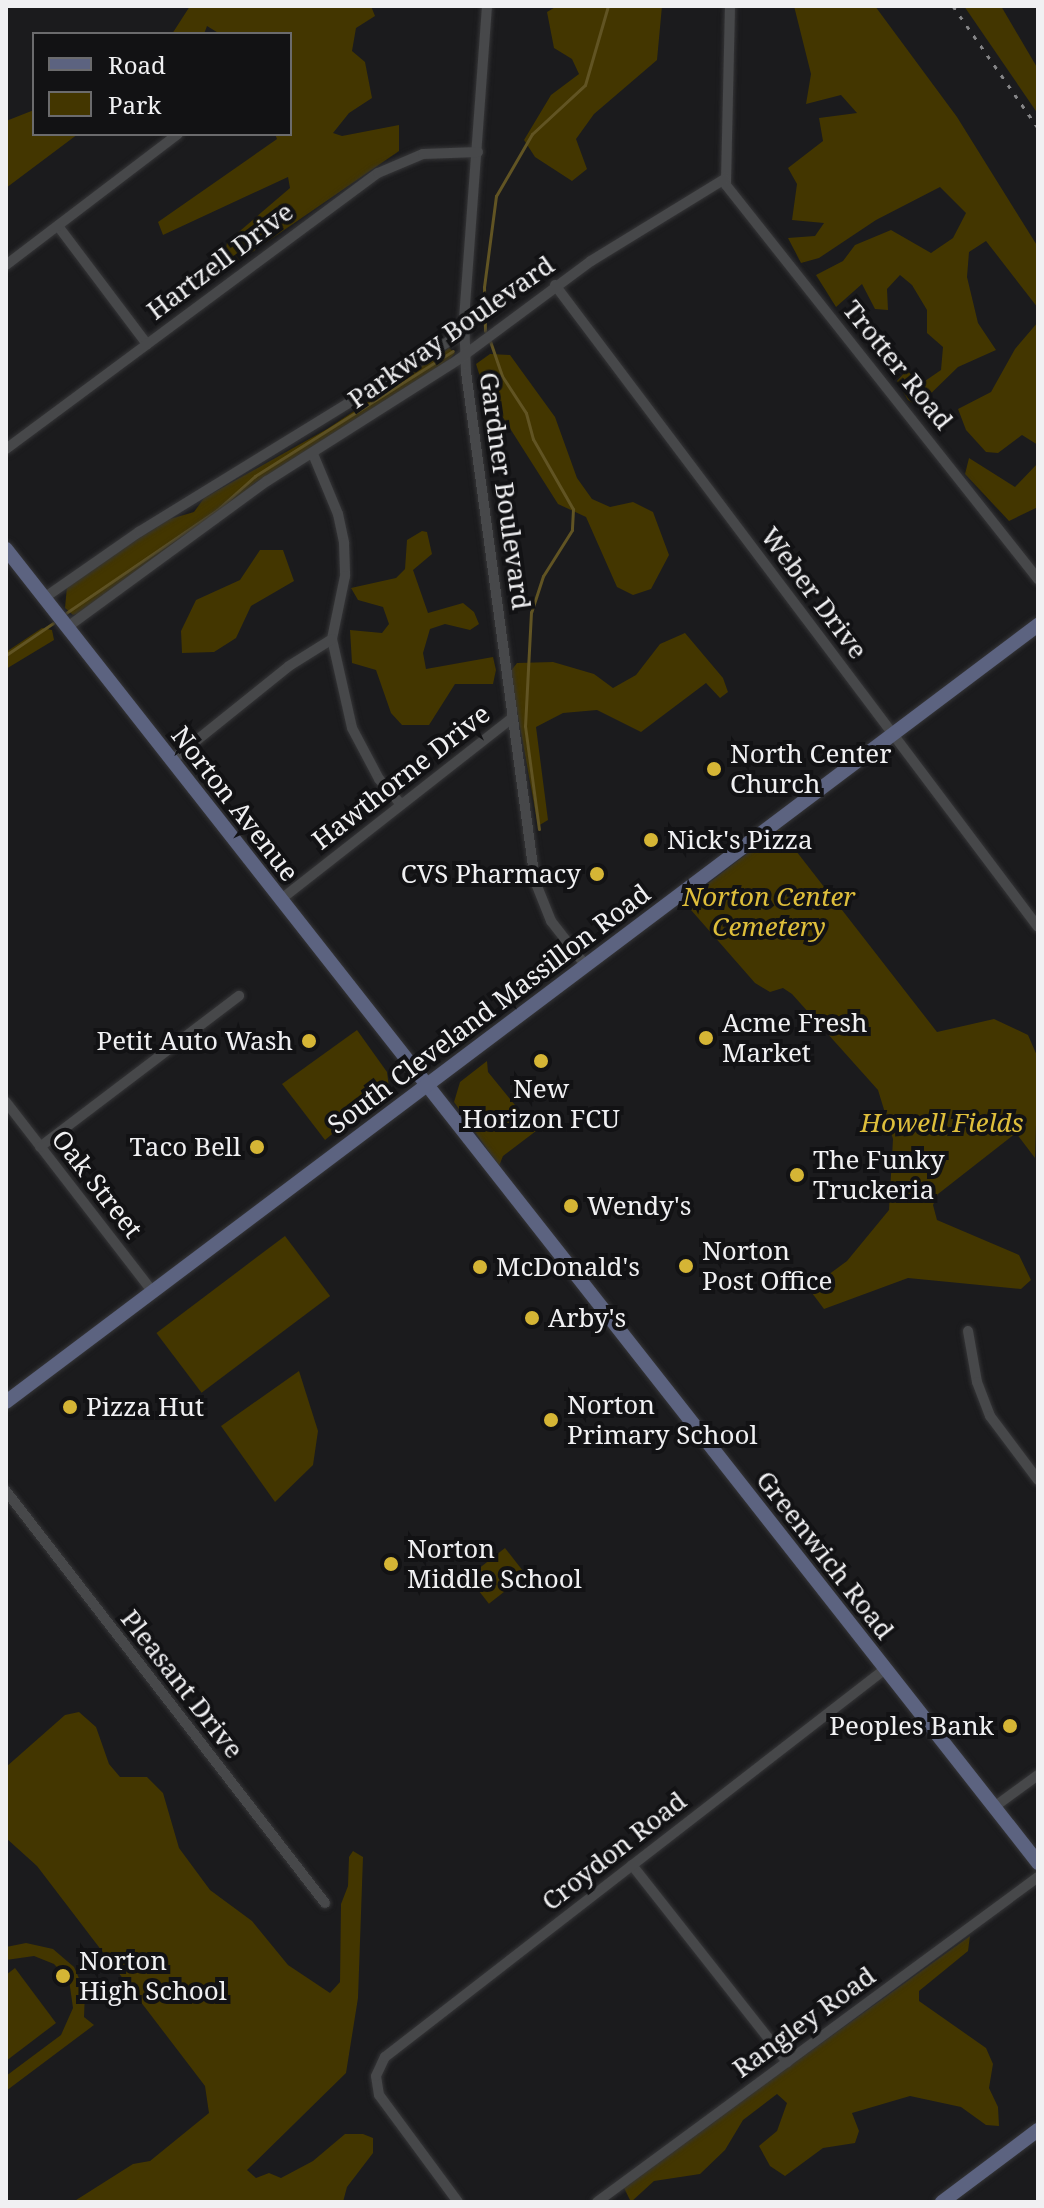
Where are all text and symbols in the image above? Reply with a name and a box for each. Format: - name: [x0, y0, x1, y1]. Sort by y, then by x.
- legend: [32, 32, 292, 136]
- text: Road: [108, 48, 166, 81]
- text: Park: [108, 88, 161, 121]
- street label: Hartzell Drive: [141, 196, 299, 326]
- street label: Parkway Boulevard: [342, 249, 560, 415]
- street label: Trotter Road: [836, 294, 960, 436]
- street label: Gardner Boulevard: [473, 370, 537, 612]
- street label: Weber Drive: [754, 521, 874, 665]
- street label: Hawthorne Drive: [306, 698, 496, 856]
- street label: Norton Avenue: [165, 720, 305, 888]
- place label: North Center Church: [730, 738, 891, 800]
- marker: North Center Church: [705, 760, 723, 778]
- place label: Nick's Pizza: [667, 824, 813, 856]
- marker: Nick's Pizza: [642, 831, 660, 849]
- place label: CVS Pharmacy: [401, 858, 581, 890]
- marker: CVS Pharmacy: [588, 865, 606, 883]
- street label: South Cleveland Massillon Road: [322, 878, 656, 1140]
- park label: Norton Center Cemetery: [682, 881, 856, 942]
- place label: Acme Fresh Market: [722, 1007, 868, 1068]
- place label: Petit Auto Wash: [96, 1025, 293, 1057]
- marker: Acme Fresh Market: [697, 1029, 715, 1047]
- marker: Petit Auto Wash: [300, 1032, 318, 1050]
- marker: New Horizon FCU: [532, 1052, 550, 1070]
- place label: New Horizon FCU: [462, 1073, 620, 1134]
- park label: Howell Fields: [860, 1107, 1024, 1139]
- street label: Oak Street: [45, 1124, 149, 1244]
- place label: Taco Bell: [130, 1131, 241, 1163]
- marker: Taco Bell: [248, 1138, 266, 1156]
- place label: The Funky Truckeria: [813, 1144, 945, 1206]
- marker: The Funky Truckeria: [788, 1166, 806, 1184]
- place label: Wendy's: [587, 1190, 691, 1222]
- marker: Wendy's: [562, 1197, 580, 1215]
- place label: Norton Post Office: [702, 1235, 832, 1296]
- place label: McDonald's: [496, 1251, 640, 1283]
- marker: Norton Post Office: [677, 1257, 695, 1275]
- marker: McDonald's: [471, 1258, 489, 1276]
- place label: Arby's: [548, 1302, 626, 1334]
- marker: Arby's: [523, 1309, 541, 1327]
- place label: Norton Primary School: [567, 1389, 758, 1450]
- place label: Pizza Hut: [86, 1391, 204, 1423]
- marker: Pizza Hut: [61, 1398, 79, 1416]
- marker: Norton Primary School: [542, 1411, 560, 1429]
- street label: Greenwich Road: [750, 1465, 900, 1645]
- place label: Norton Middle School: [407, 1533, 582, 1594]
- marker: Norton Middle School: [382, 1555, 400, 1573]
- street label: Pleasant Drive: [114, 1604, 250, 1764]
- place label: Peoples Bank: [829, 1710, 994, 1742]
- marker: Peoples Bank: [1001, 1717, 1019, 1735]
- street label: Croydon Road: [536, 1785, 692, 1917]
- place label: Norton High School: [79, 1945, 227, 2006]
- street label: Rangley Road: [727, 1960, 881, 2084]
- marker: Norton High School: [54, 1967, 72, 1985]

